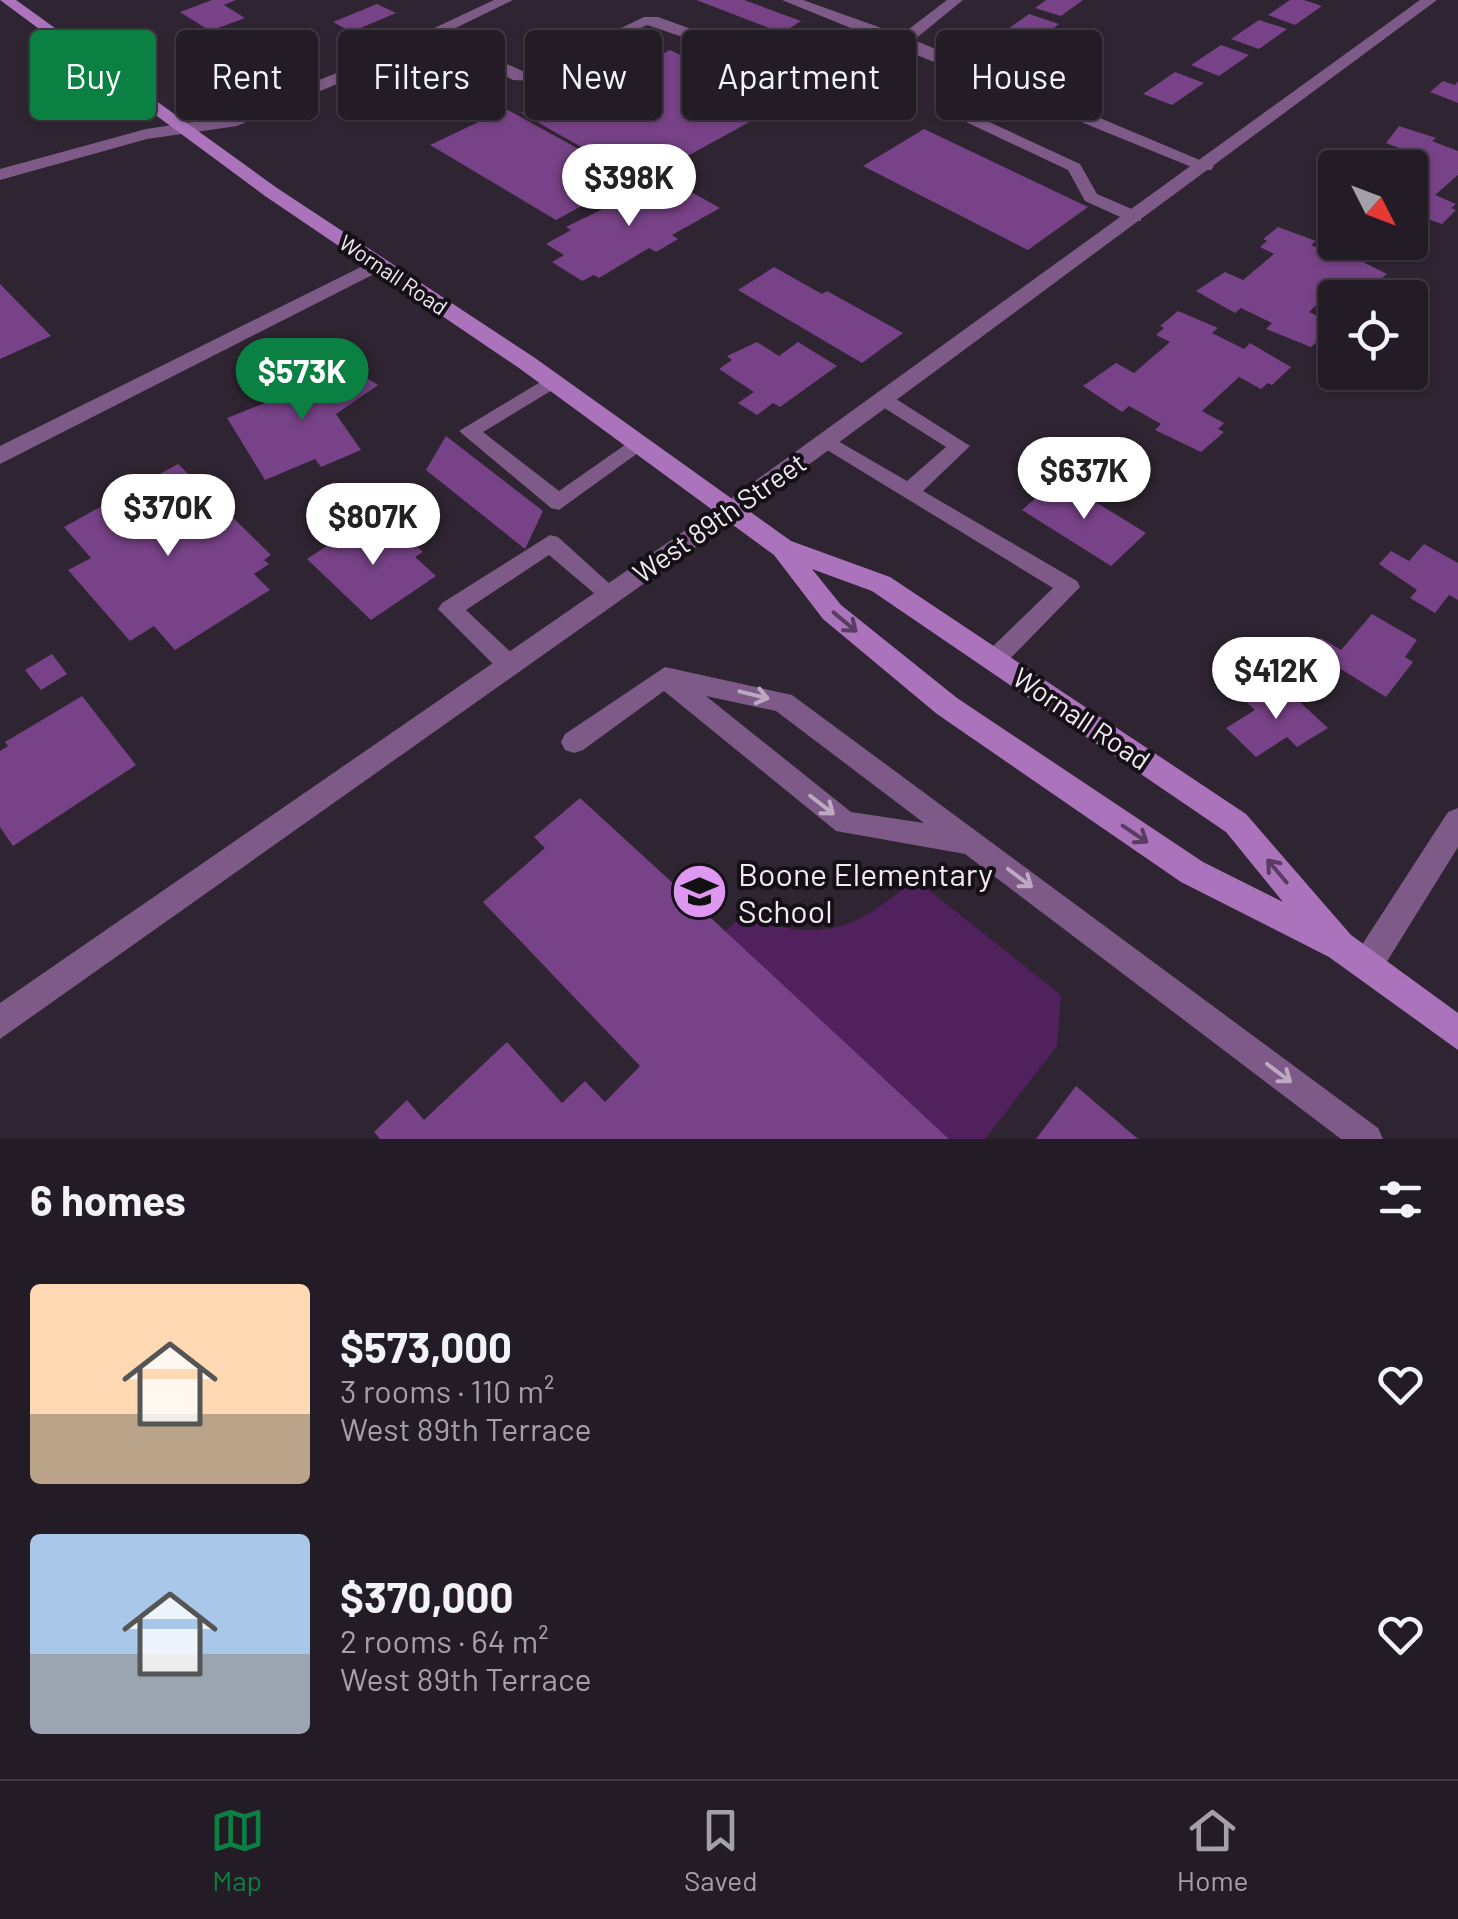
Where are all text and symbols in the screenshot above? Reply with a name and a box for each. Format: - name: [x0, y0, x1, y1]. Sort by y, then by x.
- chip: Buy: [30, 30, 156, 120]
- chip: Rent: [176, 30, 318, 120]
- chip: Filters: [338, 30, 505, 120]
- chip: New: [525, 30, 662, 120]
- chip: Apartment: [682, 30, 916, 120]
- chip: House: [936, 30, 1102, 120]
- pin: $398K: [559, 144, 699, 229]
- north arrow: [1318, 150, 1428, 260]
- map controls: [1318, 150, 1428, 390]
- text: $398K: [584, 157, 674, 195]
- street label: Wornall Road: [335, 228, 453, 320]
- button: locate: [1318, 280, 1428, 390]
- pin: $573K: [232, 338, 372, 423]
- text: $573K: [258, 351, 346, 389]
- pin: $637K: [1014, 437, 1154, 522]
- street label: West 89th Street: [626, 445, 812, 589]
- text: $637K: [1040, 450, 1128, 488]
- pin: $370K: [98, 474, 238, 559]
- pin: $807K: [303, 483, 443, 568]
- text: $370K: [123, 487, 213, 525]
- text: $807K: [328, 496, 418, 534]
- one-way arrow: [831, 611, 857, 633]
- pin: $412K: [1206, 637, 1346, 722]
- text: $412K: [1234, 650, 1318, 688]
- street label: Wornall Road: [1007, 660, 1157, 776]
- one-way arrow: [737, 687, 769, 705]
- one-way arrow: [808, 794, 834, 816]
- one-way arrow: [1121, 823, 1149, 844]
- place label: Boone Elementary School: [738, 854, 993, 929]
- one-way arrow: [1266, 859, 1288, 885]
- school or university icon: Boone Elementary School: [669, 861, 729, 921]
- one-way arrow: [1006, 867, 1033, 888]
- one-way arrow: [1265, 1063, 1292, 1084]
- icon: filters: [1373, 1172, 1428, 1227]
- text: 6 homes: [30, 1174, 186, 1224]
- text: $573,000: [340, 1321, 512, 1371]
- icon: home: [110, 1324, 230, 1444]
- icon: heart: [1373, 1357, 1428, 1412]
- text: 3 rooms · 110 m²: [340, 1371, 555, 1409]
- text: West 89th Terrace: [340, 1409, 592, 1447]
- text: $370,000: [340, 1571, 513, 1621]
- icon: home: [110, 1574, 230, 1694]
- icon: heart: [1373, 1607, 1428, 1662]
- text: 2 rooms · 64 m²: [340, 1621, 549, 1659]
- text: West 89th Terrace: [340, 1659, 592, 1697]
- tab: Map: [210, 1803, 265, 1897]
- tab: Saved: [684, 1803, 758, 1897]
- tab: Home: [1177, 1803, 1248, 1897]

